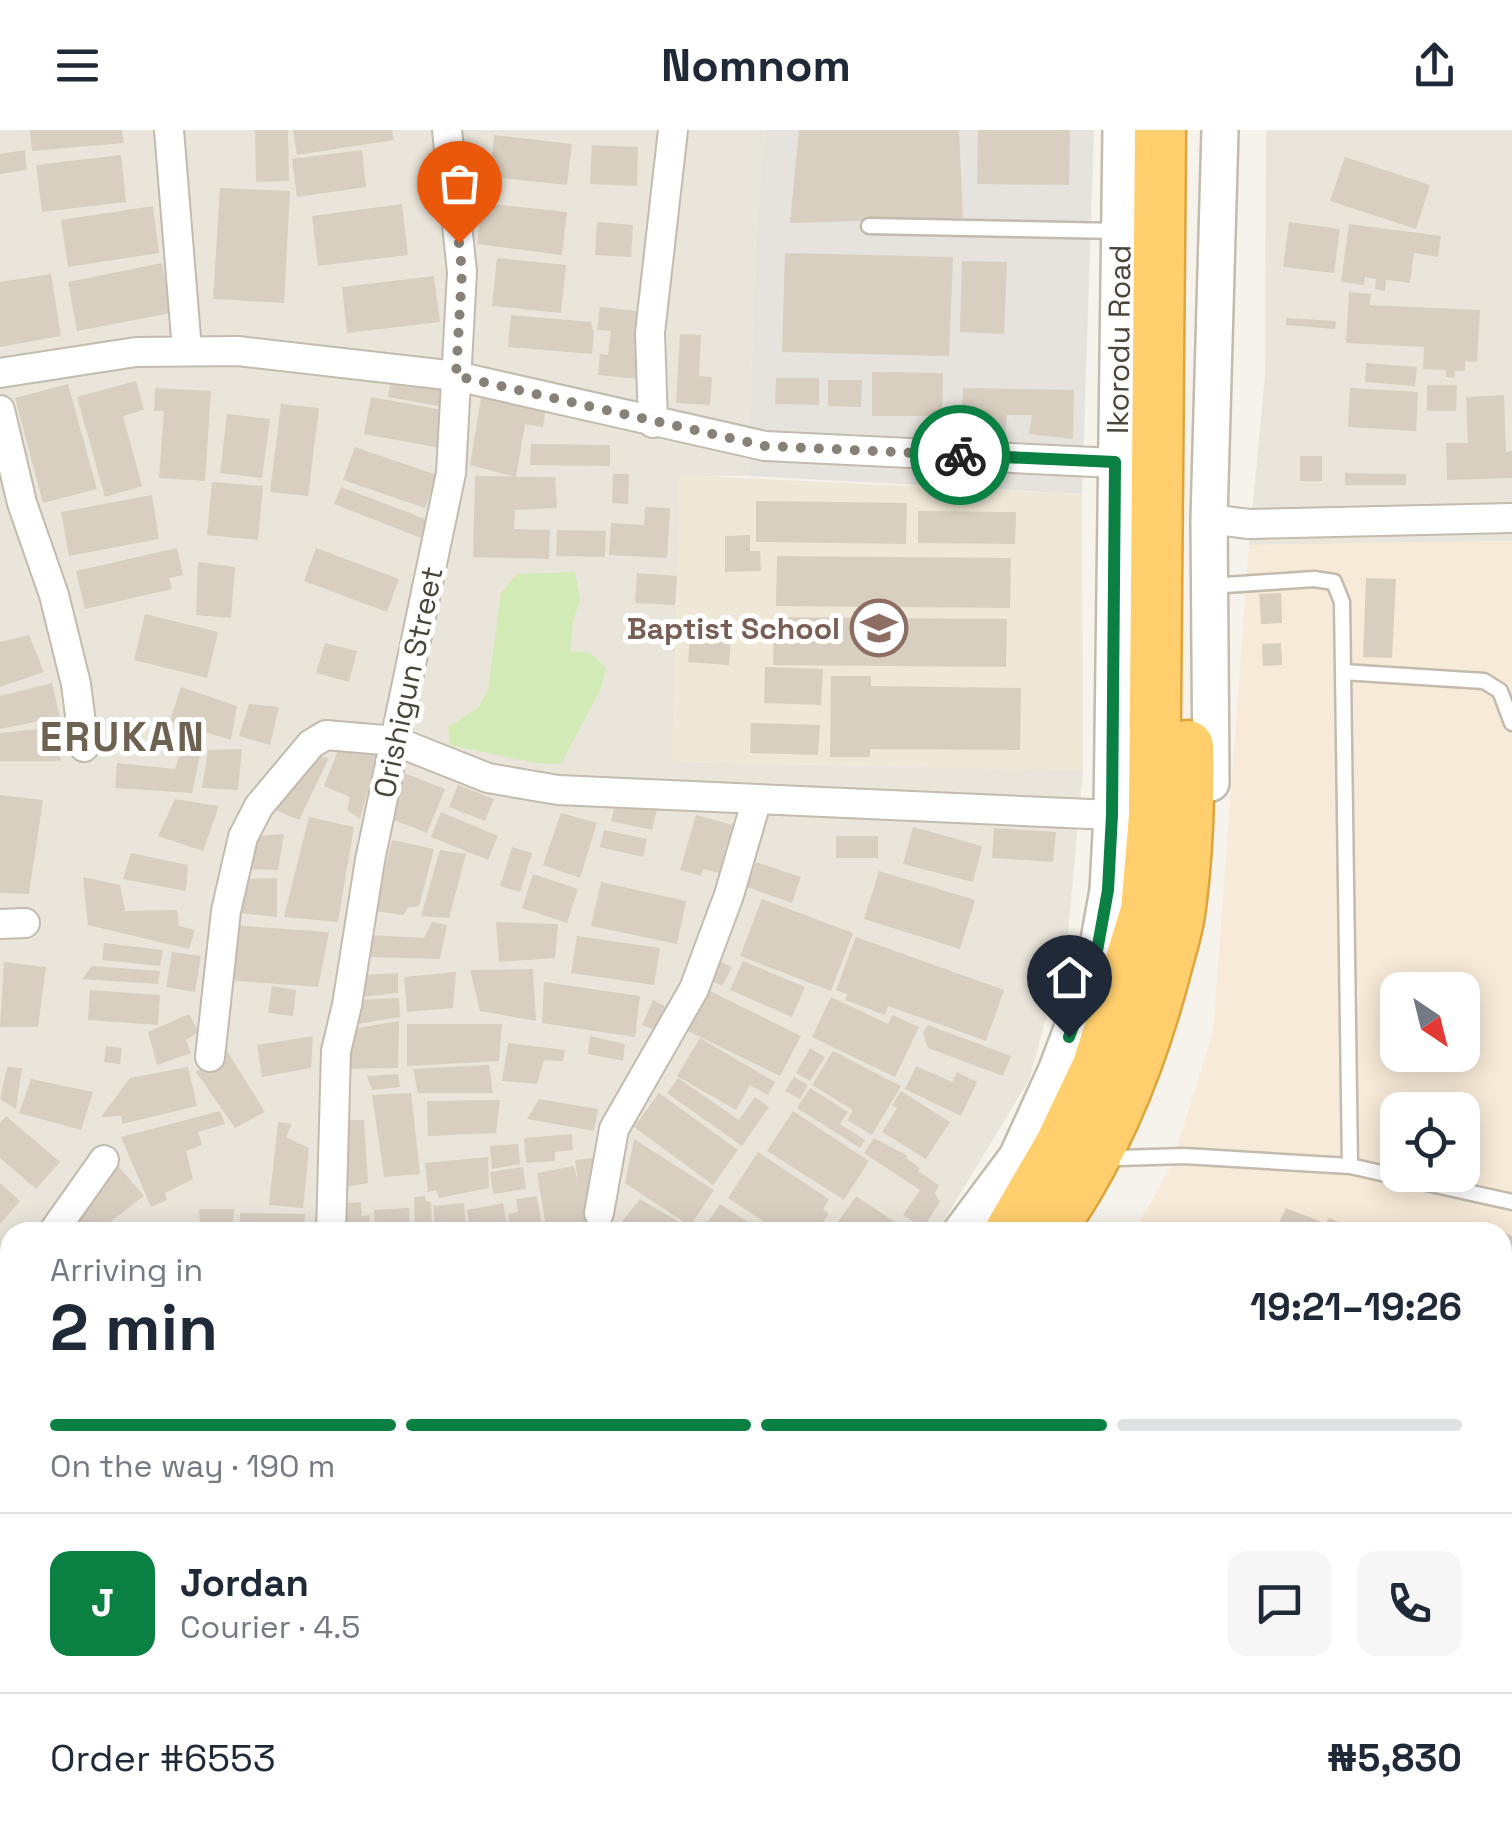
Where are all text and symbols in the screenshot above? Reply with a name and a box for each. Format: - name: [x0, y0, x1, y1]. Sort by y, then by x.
- text: Nomnom: [661, 37, 851, 94]
- icon: menu: [50, 38, 105, 93]
- icon: share: [1407, 38, 1462, 93]
- pin: [417, 141, 502, 244]
- icon: bag: [432, 156, 487, 211]
- street label: Ikorodu Road: [1098, 244, 1139, 434]
- courier: [910, 405, 1010, 505]
- icon: bike: [933, 428, 988, 483]
- street label: Orishigun Street: [364, 563, 452, 801]
- school or university icon: Baptist School: [849, 598, 909, 658]
- place label: Baptist School: [627, 609, 840, 648]
- district label: ERUKAN: [40, 712, 206, 763]
- pin: [1027, 935, 1112, 1038]
- icon: home: [1042, 950, 1097, 1005]
- north arrow: [1380, 972, 1480, 1072]
- map controls: [1380, 972, 1480, 1192]
- button: locate: [1380, 1092, 1480, 1192]
- text: Arriving in: [50, 1250, 203, 1290]
- text: 19:21–19:26: [1250, 1283, 1462, 1331]
- text: 2 min: [50, 1286, 218, 1369]
- text: On the way · 190 m: [50, 1446, 335, 1486]
- button: chat: [1227, 1551, 1332, 1656]
- button: phone: [1357, 1551, 1462, 1656]
- text: Jordan: [180, 1559, 309, 1607]
- text: J: [91, 1579, 114, 1627]
- text: Courier · 4.5: [180, 1607, 361, 1647]
- text: Order #6553: [50, 1734, 276, 1782]
- text: ₦5,830: [1327, 1734, 1462, 1782]

